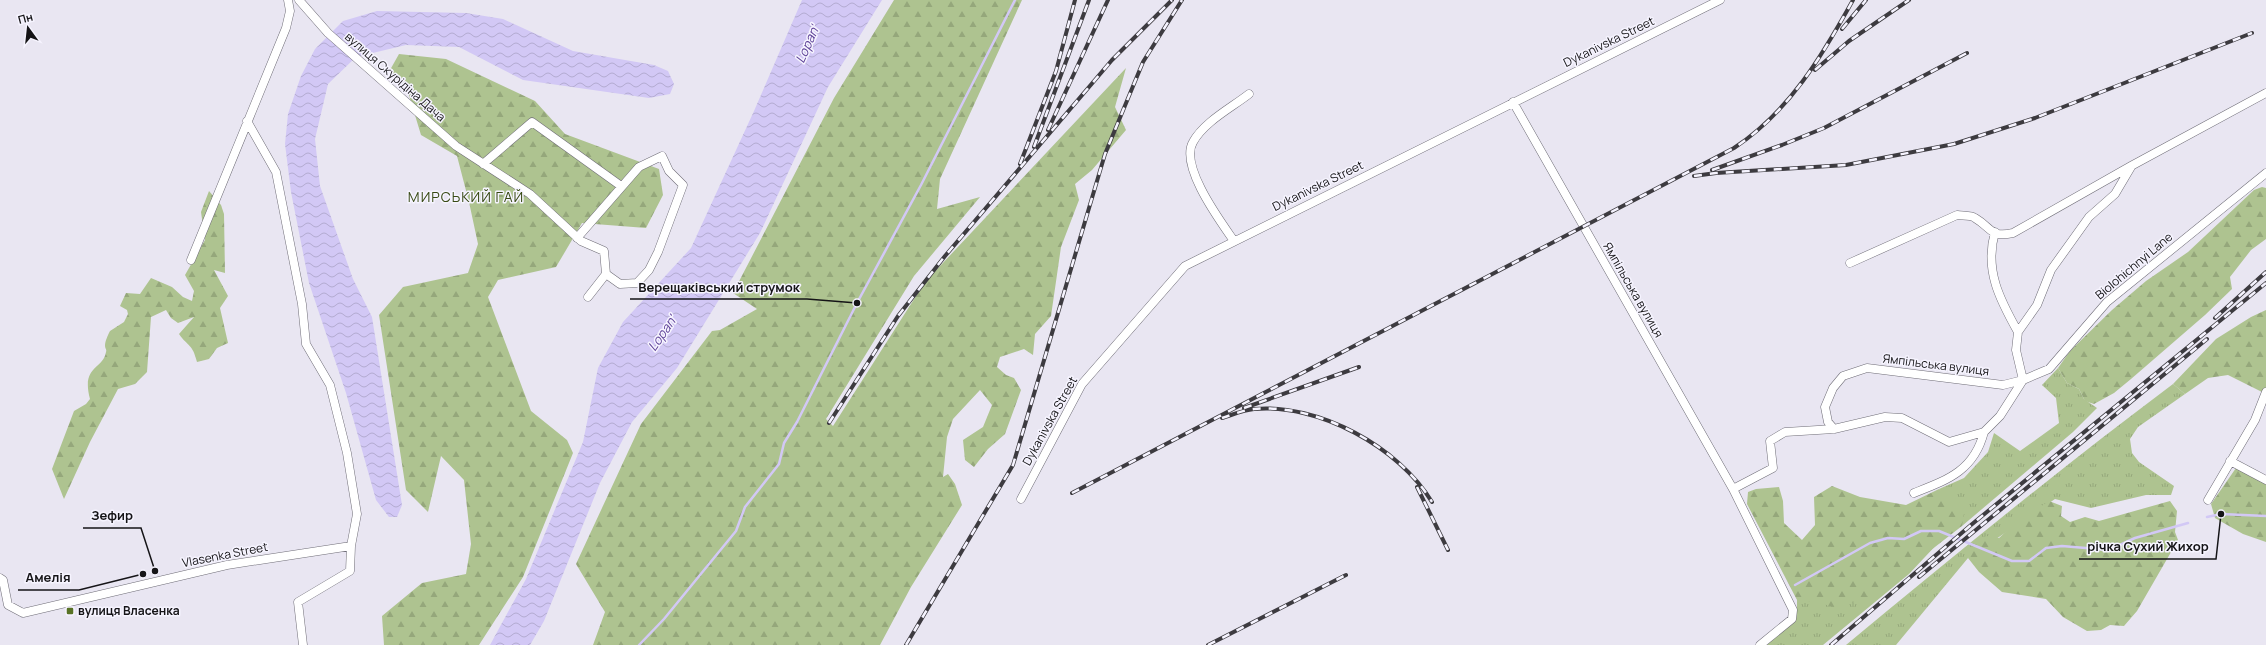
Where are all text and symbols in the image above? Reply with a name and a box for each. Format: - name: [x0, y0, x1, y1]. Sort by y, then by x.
- north arrow: [8, 8, 48, 48]
- text: Пн: [16, 9, 35, 27]
- street label: Dykanivska Street: [1560, 12, 1657, 71]
- water label: Lopan': [791, 20, 824, 66]
- street label: вулиця Скурідіна Дача: [341, 28, 449, 125]
- street label: Dykanivska Street: [1269, 156, 1366, 215]
- district label: МИРСЬКИЙ ГАЙ: [408, 187, 524, 206]
- street label: Biolohichnyi Lane: [2091, 228, 2176, 303]
- street label: Ямпільська вулиця: [1599, 239, 1668, 340]
- callout: Верещаківський струмок: [630, 274, 807, 299]
- text: Верещаківський струмок: [638, 278, 801, 296]
- water label: Lopan': [643, 310, 682, 354]
- street label: Ямпільська вулиця: [1882, 350, 1990, 379]
- street label: Dykanivska Street: [1018, 373, 1081, 468]
- callout: Зефир: [83, 503, 141, 528]
- text: Зефир: [91, 506, 133, 524]
- callout: річка Сухий Жихор: [2079, 534, 2216, 559]
- text: річка Сухий Жихор: [2087, 537, 2209, 555]
- street label: Vlasenka Street: [181, 538, 269, 571]
- callout: Амелія: [18, 565, 79, 590]
- text: Амелія: [25, 568, 71, 586]
- place label: вулиця Власенка: [78, 602, 180, 619]
- marker: вулиця Власенка: [65, 606, 75, 616]

